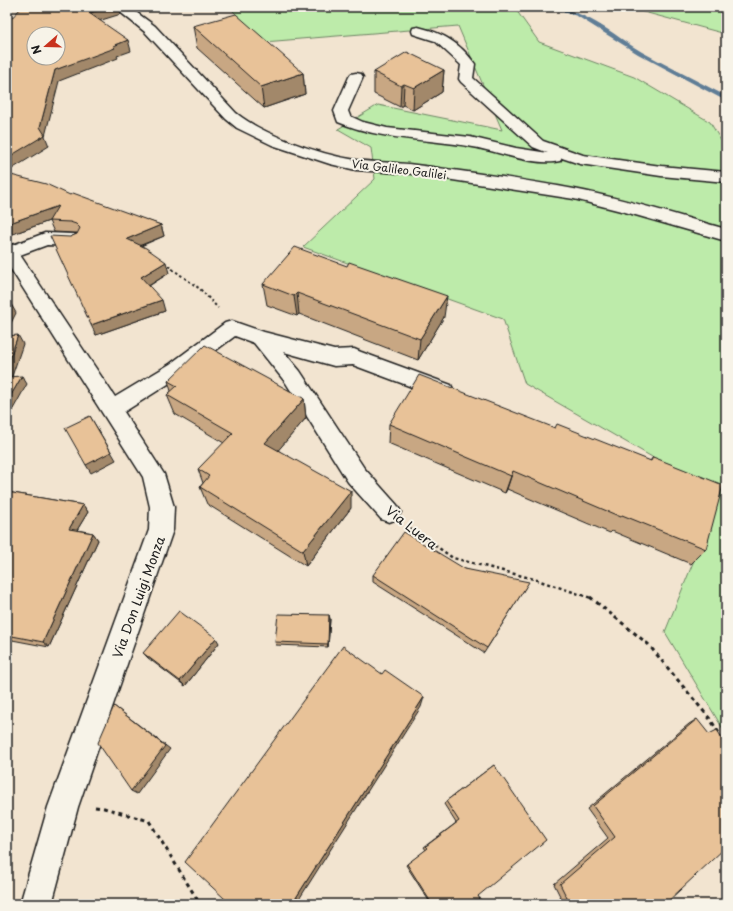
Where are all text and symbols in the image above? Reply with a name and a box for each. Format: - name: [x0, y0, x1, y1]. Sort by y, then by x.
- north arrow: [26, 26, 66, 66]
- text: N: [27, 42, 46, 57]
- street label: Via Galileo Galilei: [351, 155, 447, 183]
- street label: Via Luera: [382, 501, 443, 554]
- street label: Via Don Luigi Monza: [107, 532, 169, 661]

